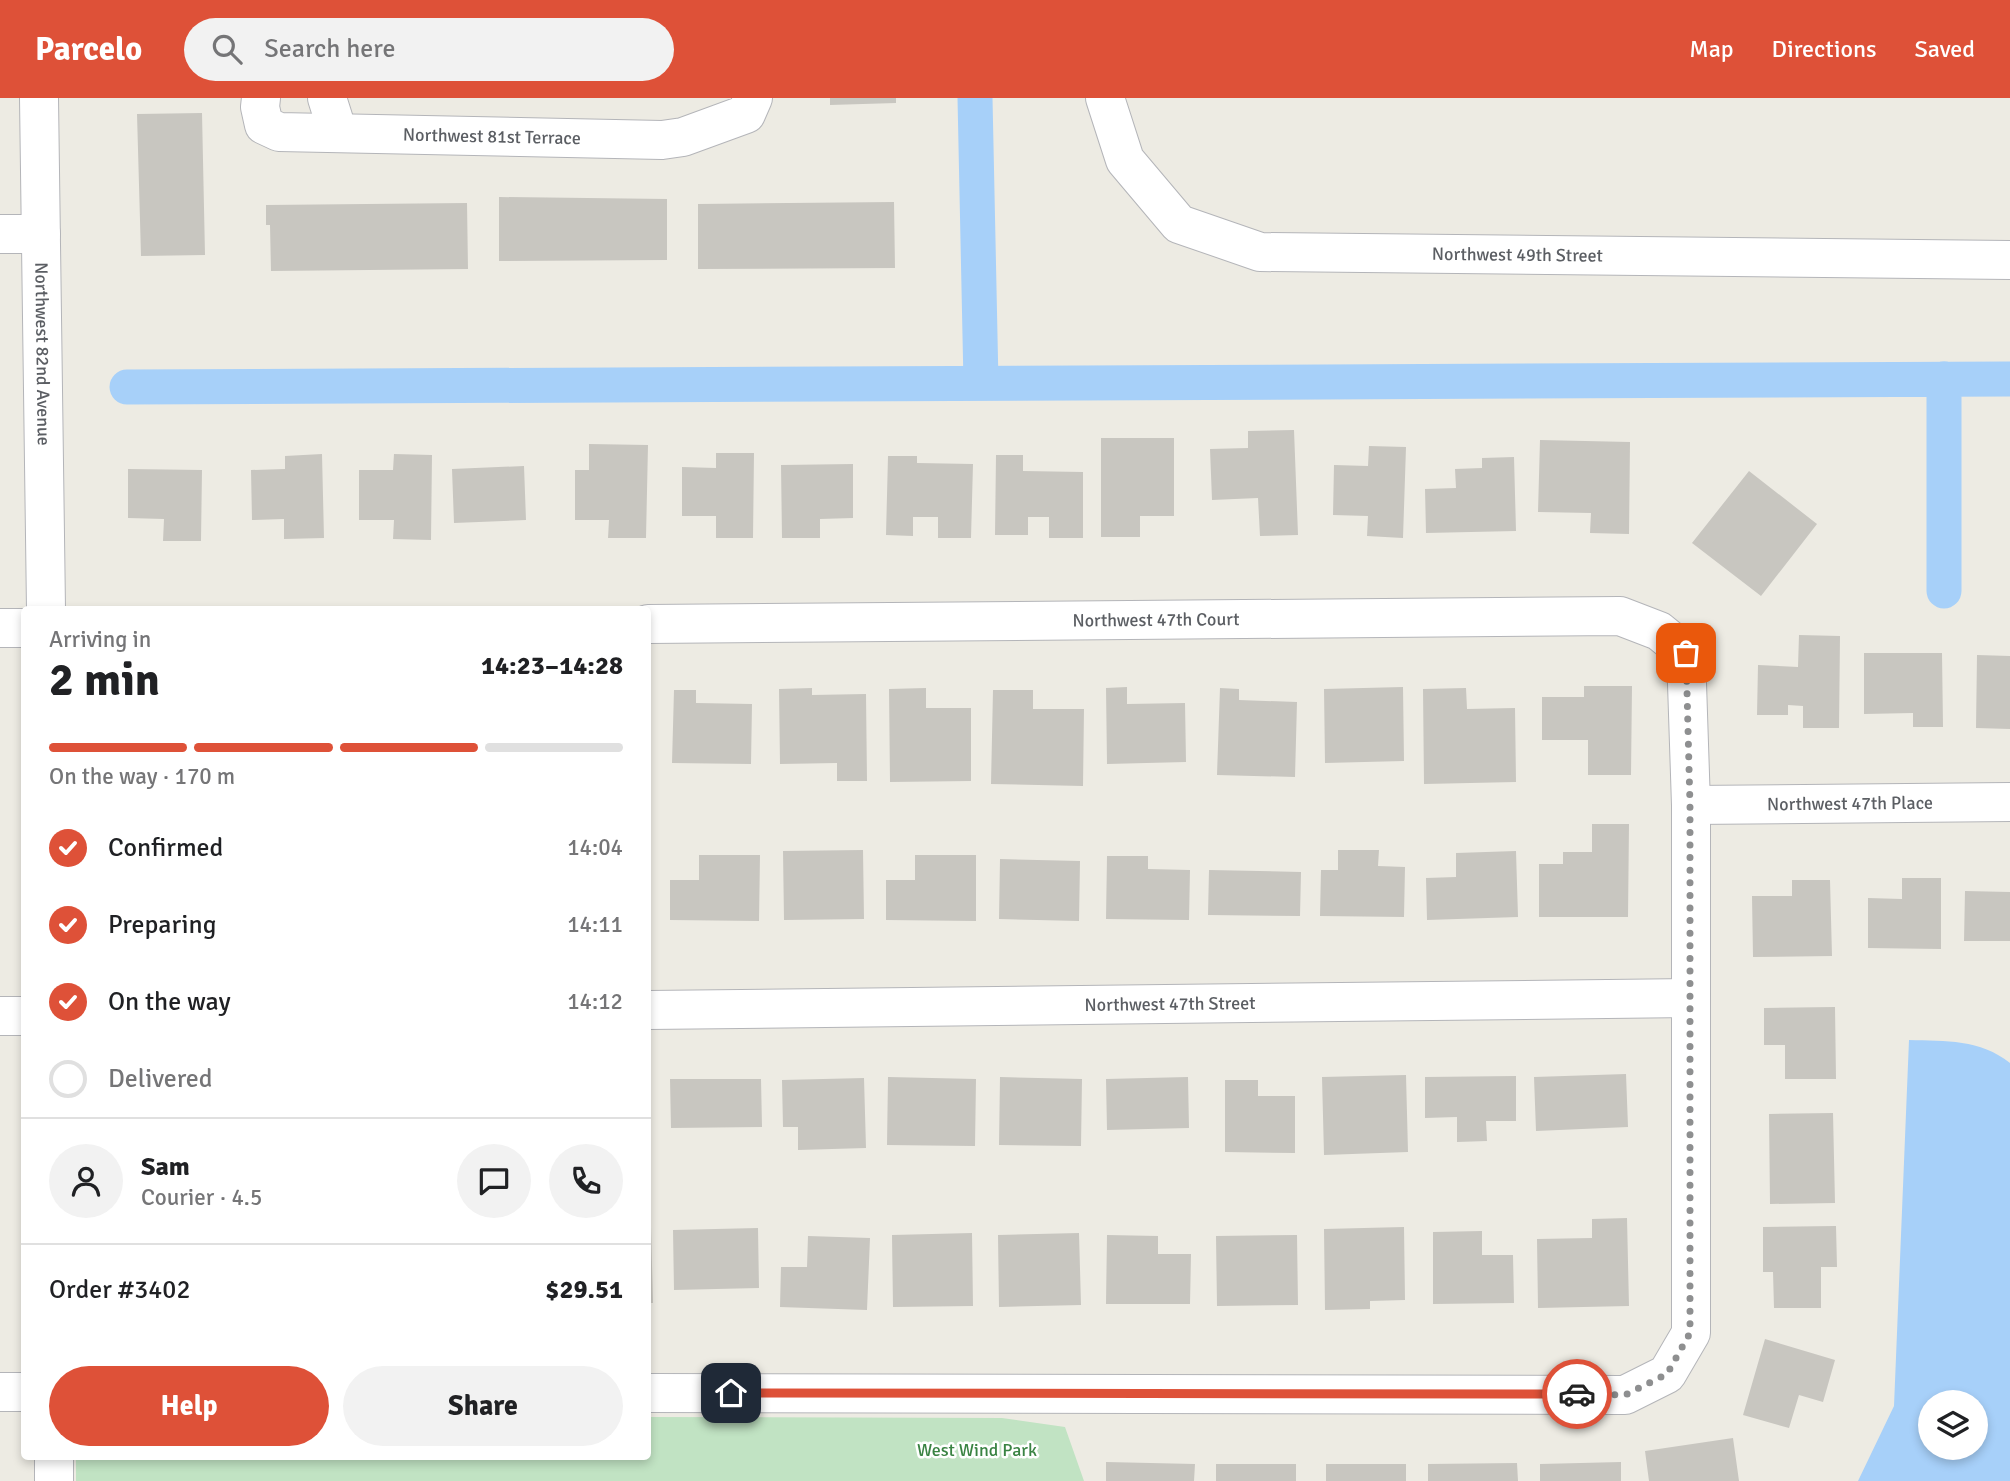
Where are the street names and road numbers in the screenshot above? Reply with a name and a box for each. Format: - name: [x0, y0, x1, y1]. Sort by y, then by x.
- street label: Northwest 81st Terrace: [403, 124, 581, 149]
- street label: Northwest 49th Street: [1432, 243, 1603, 267]
- street label: Northwest 82nd Avenue: [30, 262, 55, 446]
- street label: Northwest 47th Court: [1072, 608, 1240, 632]
- street label: Northwest 47th Place: [1767, 792, 1933, 815]
- street label: Northwest 47th Street: [1084, 992, 1256, 1016]

